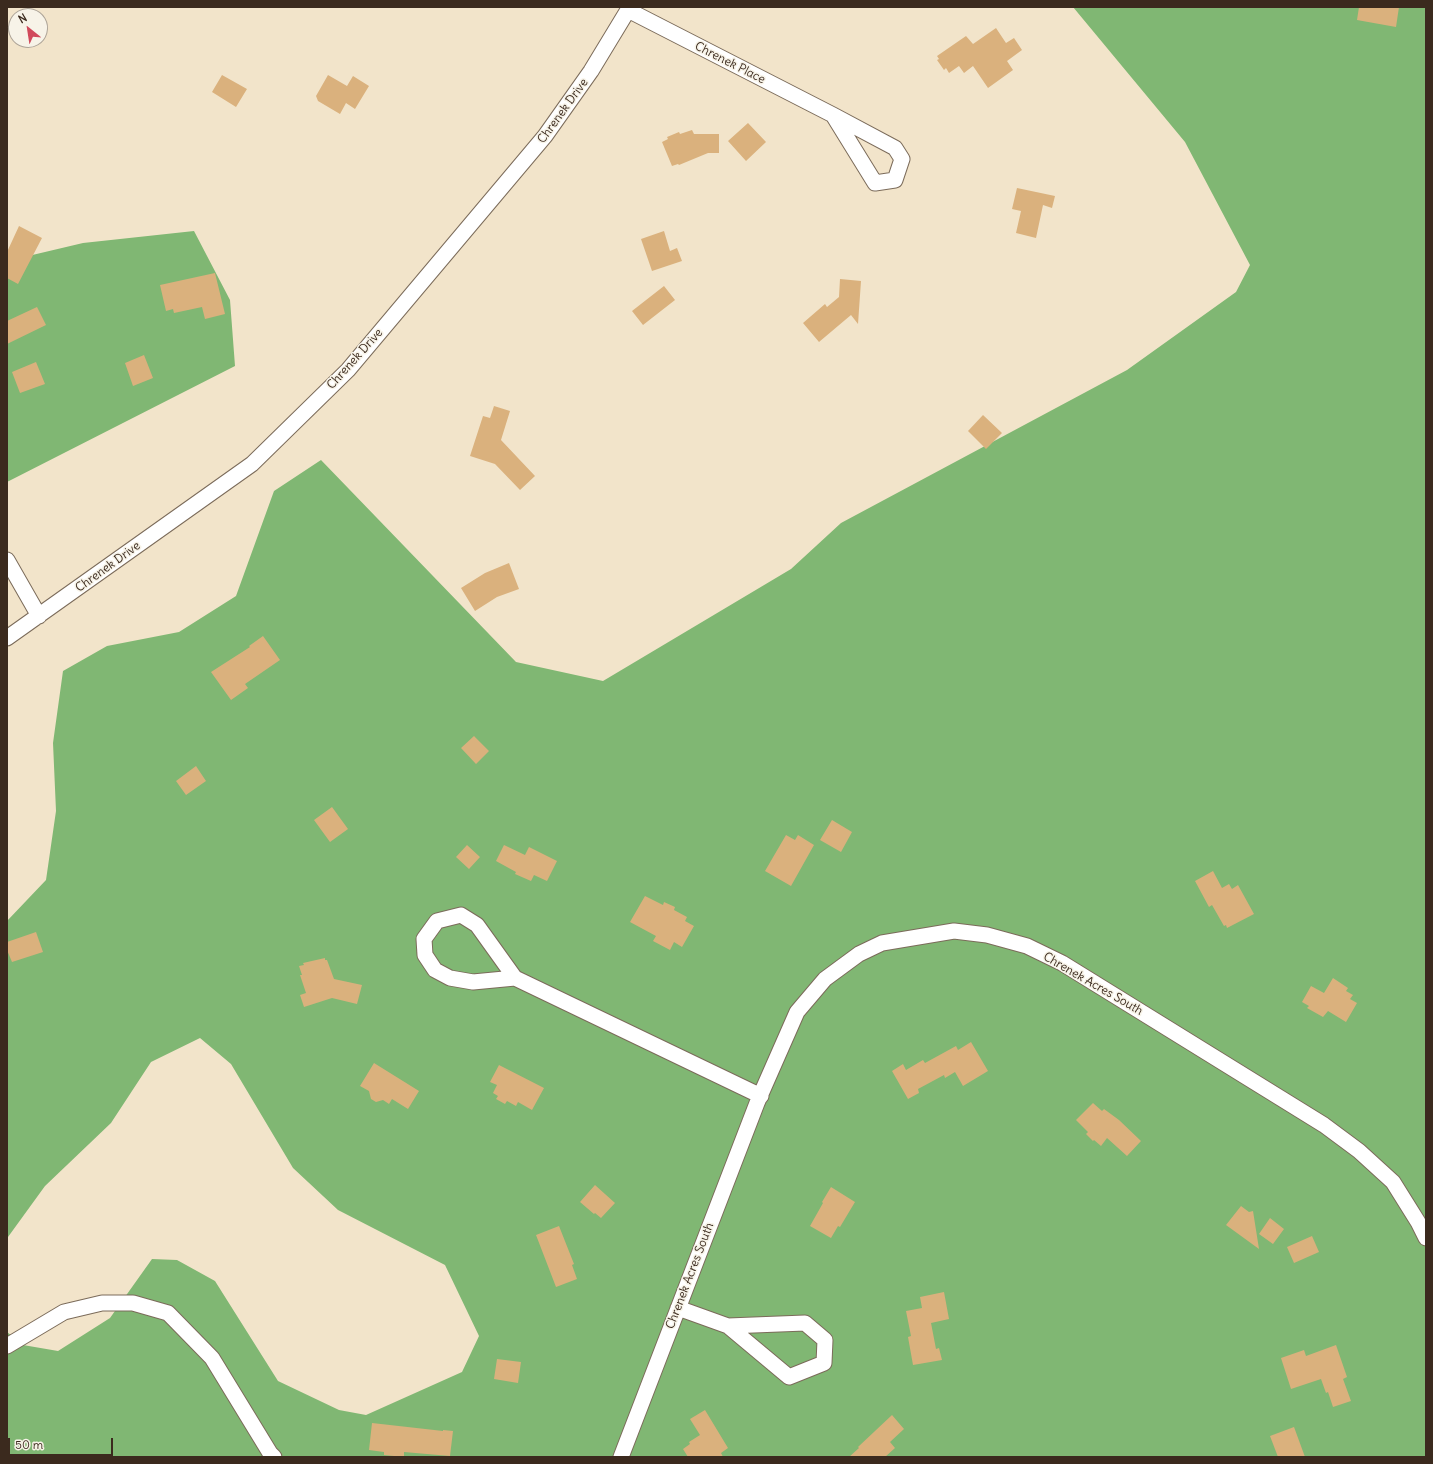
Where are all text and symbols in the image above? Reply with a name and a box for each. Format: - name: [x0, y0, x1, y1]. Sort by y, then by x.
- north arrow: [8, 8, 48, 48]
- text: N: [16, 11, 29, 26]
- street label: Chrenek Place: [692, 39, 768, 87]
- street label: Chrenek Drive: [535, 76, 591, 146]
- street label: Chrenek Drive: [324, 326, 386, 392]
- street label: Chrenek Drive: [73, 539, 143, 595]
- street label: Chrenek Acres South: [1041, 950, 1145, 1018]
- street label: Chrenek Acres South: [663, 1221, 717, 1331]
- scale bar: [10, 1430, 115, 1456]
- text: 50 m: [15, 1437, 43, 1452]

